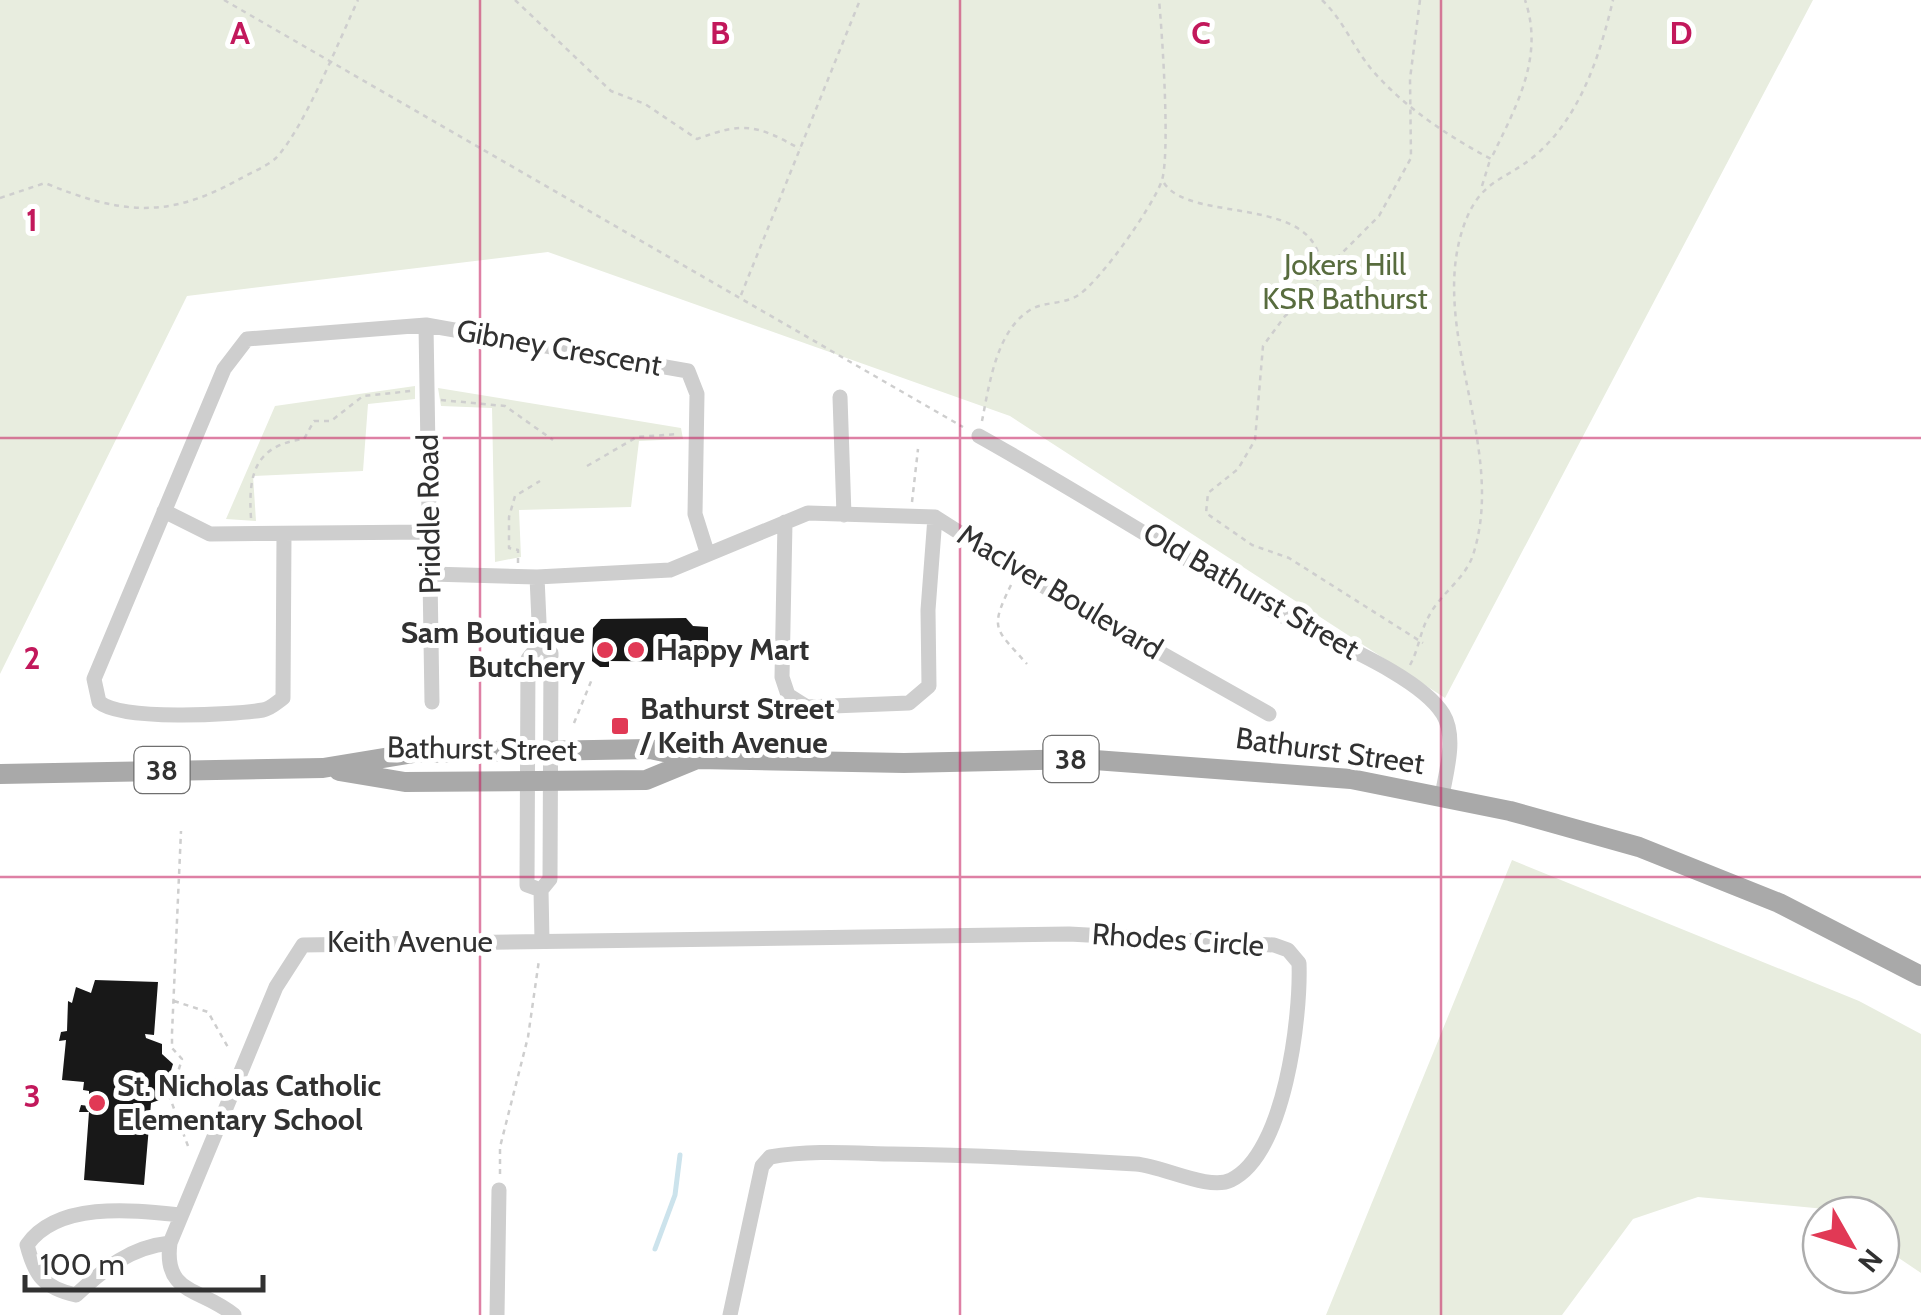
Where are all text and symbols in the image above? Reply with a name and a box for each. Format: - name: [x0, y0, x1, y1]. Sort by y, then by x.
- text: A: [230, 13, 250, 52]
- text: B: [710, 13, 730, 52]
- text: C: [1191, 13, 1211, 52]
- text: D: [1669, 13, 1693, 52]
- text: 1: [26, 200, 38, 239]
- park label: Jokers Hill KSR Bathurst: [1262, 246, 1428, 317]
- street label: Gibney Crescent: [454, 311, 664, 384]
- street label: Priddle Road: [409, 434, 448, 594]
- street label: Old Bathurst Street: [1137, 514, 1366, 667]
- street label: MacIver Boulevard: [951, 516, 1169, 667]
- place label: Sam Boutique Butchery: [401, 614, 586, 685]
- place label: Happy Mart: [656, 631, 809, 668]
- text: 2: [24, 638, 40, 677]
- marker: Sam Boutique Butchery: [594, 639, 616, 661]
- marker: Happy Mart: [625, 639, 647, 661]
- place label: Bathurst Street / Keith Avenue: [639, 690, 835, 761]
- marker: Bathurst Street / Keith Avenue: [609, 715, 631, 737]
- street label: Bathurst Street: [1233, 719, 1427, 782]
- street label: Bathurst Street: [387, 728, 577, 769]
- road number: 38: [1044, 736, 1098, 782]
- road number: 38: [134, 747, 190, 793]
- street label: Rhodes Circle: [1091, 915, 1265, 964]
- street label: Keith Avenue: [327, 923, 493, 960]
- place label: St. Nicholas Catholic Elementary School: [117, 1067, 381, 1138]
- text: 3: [23, 1076, 41, 1115]
- marker: St. Nicholas Catholic Elementary School: [86, 1092, 108, 1114]
- north arrow: [1801, 1195, 1901, 1295]
- scale bar: [25, 1230, 262, 1292]
- text: N: [1851, 1242, 1890, 1279]
- text: 100 m: [40, 1246, 125, 1283]

